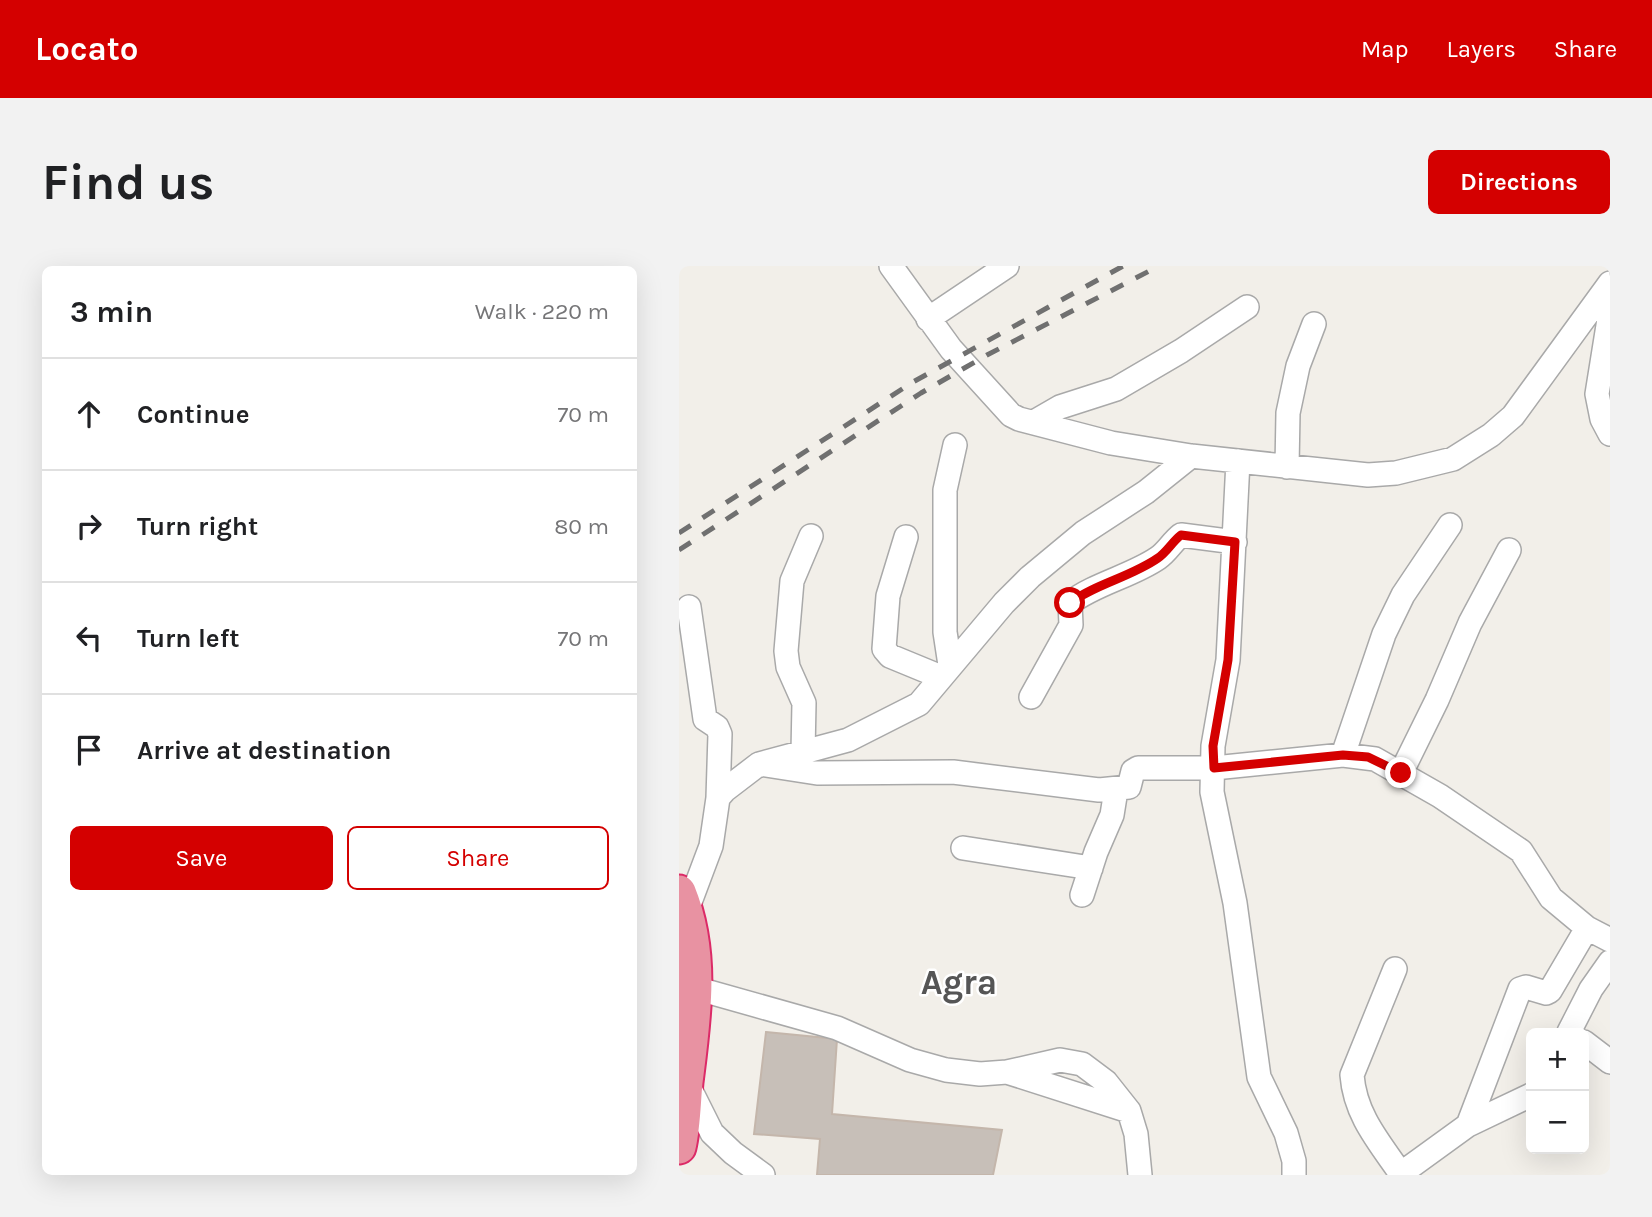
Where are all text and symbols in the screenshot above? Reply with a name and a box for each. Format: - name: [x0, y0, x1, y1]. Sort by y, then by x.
- text: Locato: [35, 30, 138, 68]
- text: Map: [1361, 35, 1409, 63]
- text: Layers: [1447, 35, 1516, 63]
- text: Share: [1554, 35, 1617, 63]
- button: Directions: [1428, 150, 1610, 214]
- text: Find us: [42, 154, 214, 211]
- text: 3 min: [70, 294, 153, 330]
- text: Walk · 220 m: [475, 298, 609, 325]
- icon: ahead: [70, 395, 108, 433]
- text: Continue: [137, 399, 249, 430]
- text: 70 m: [558, 401, 609, 428]
- icon: right: [70, 507, 108, 545]
- text: Turn right: [137, 511, 258, 542]
- text: 80 m: [554, 513, 609, 540]
- route start: [1054, 587, 1085, 618]
- icon: left: [70, 619, 108, 657]
- text: Turn left: [137, 623, 239, 654]
- text: 70 m: [558, 625, 609, 652]
- icon: arrive: [70, 731, 108, 769]
- text: Arrive at destination: [137, 735, 391, 766]
- route end: [1385, 757, 1416, 788]
- button: Save: [70, 826, 333, 890]
- button: Share: [347, 826, 609, 890]
- district label: Agra: [921, 962, 997, 1004]
- map controls: [1526, 1028, 1589, 1154]
- button: +: [1526, 1028, 1589, 1091]
- button: −: [1526, 1091, 1589, 1154]

